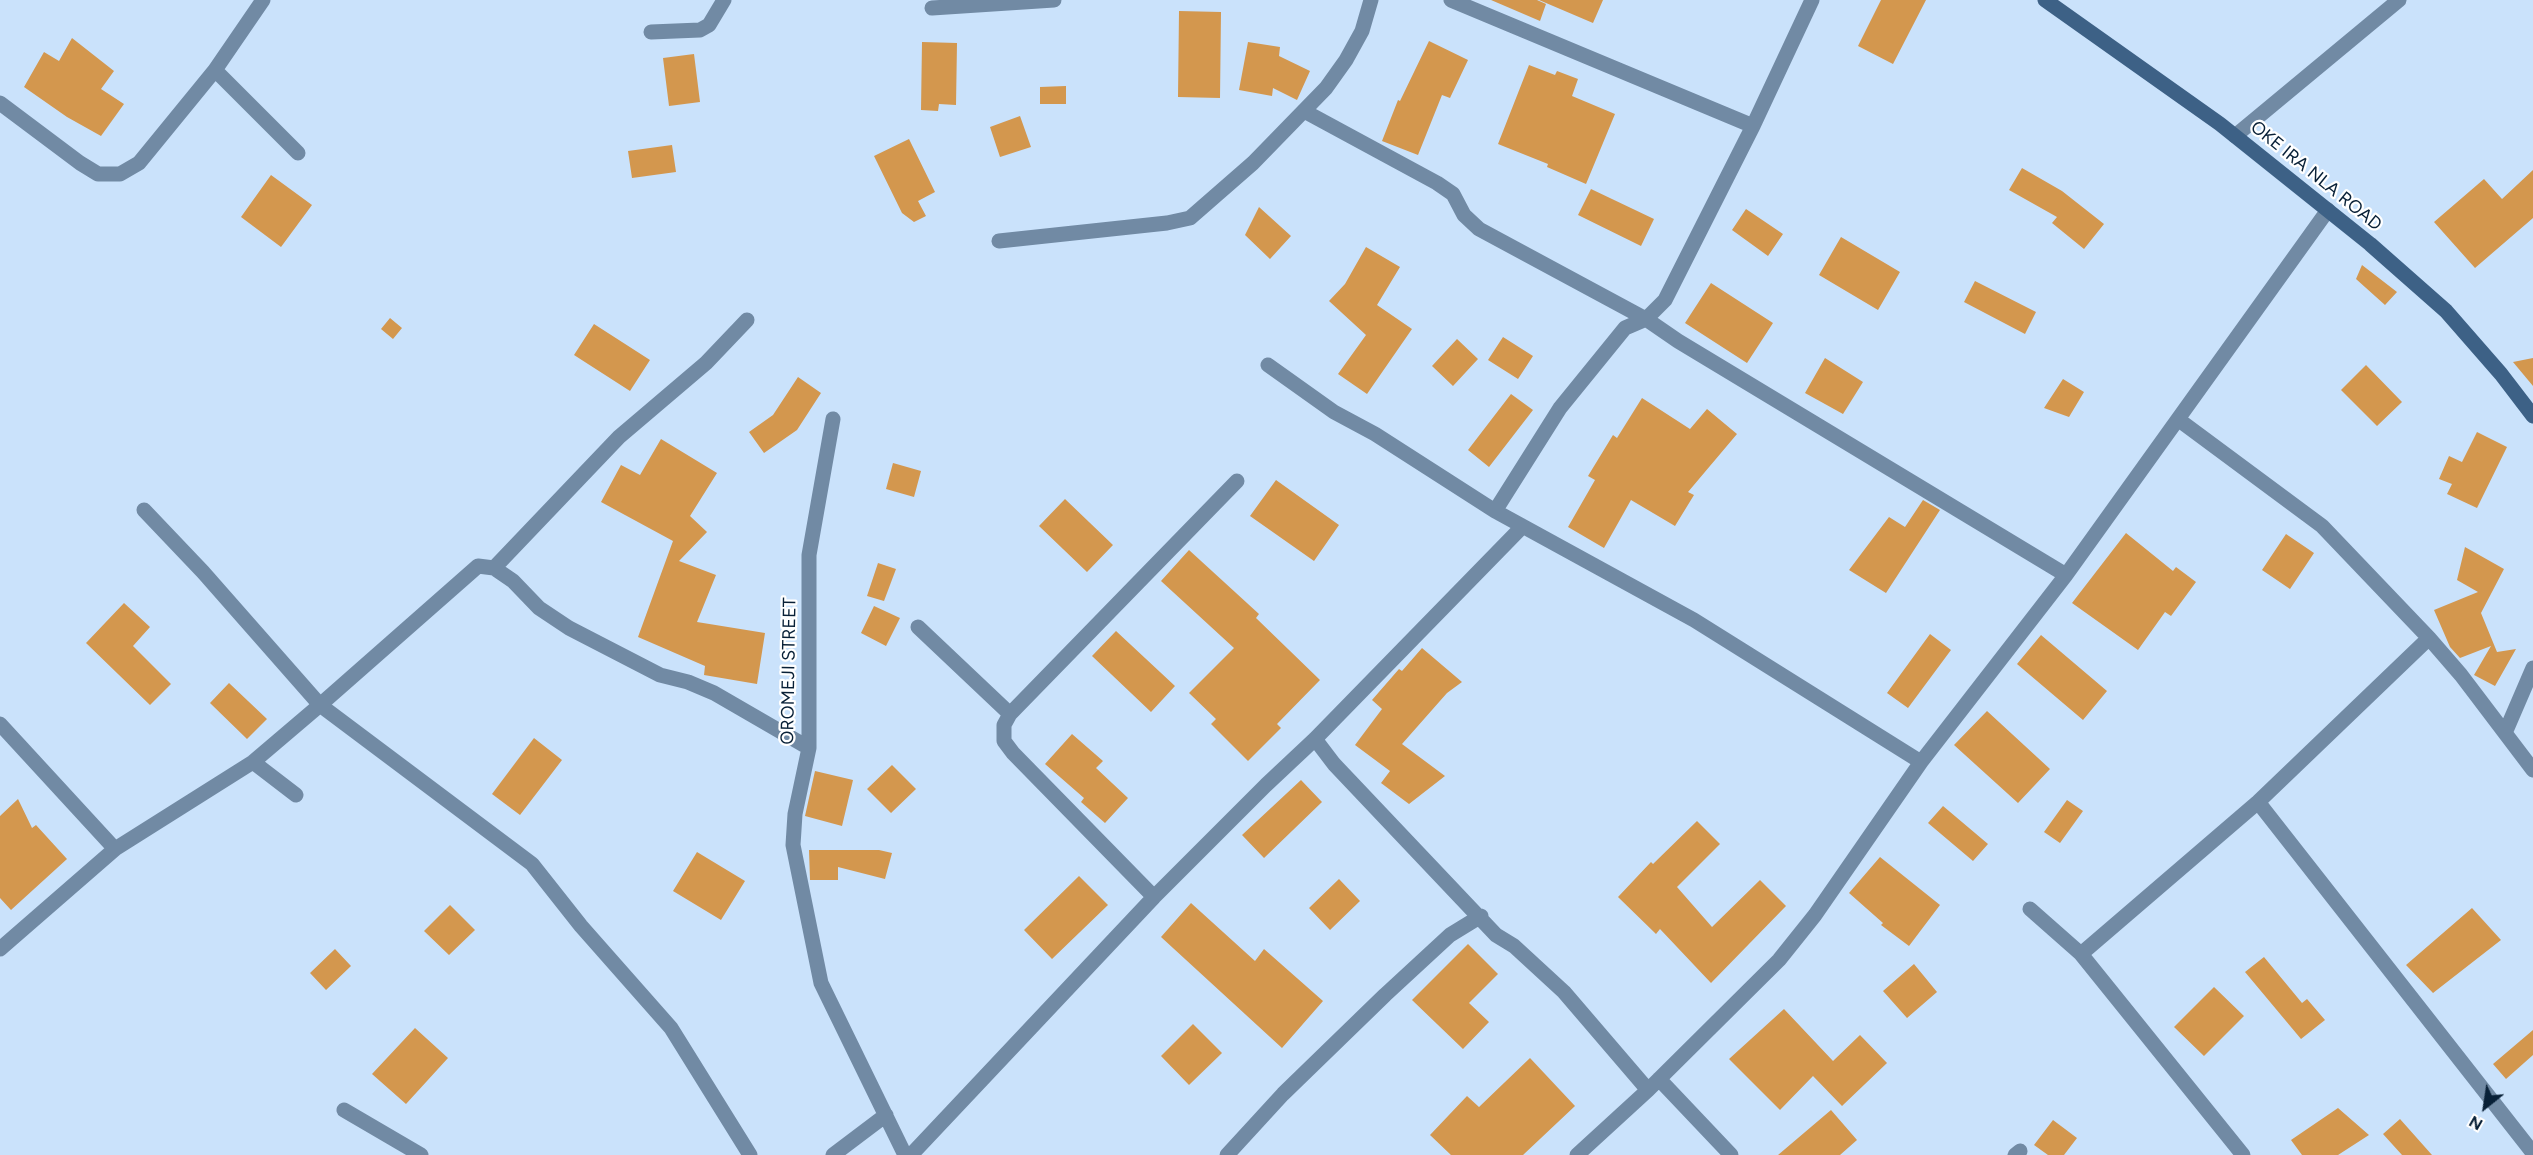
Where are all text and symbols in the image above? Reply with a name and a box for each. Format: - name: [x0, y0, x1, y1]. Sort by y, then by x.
- street label: OKE IRA NLA ROAD: [2246, 116, 2386, 236]
- street label: OROMEJI STREET: [777, 597, 801, 745]
- north arrow: [2455, 1077, 2515, 1137]
- text: N: [2466, 1112, 2486, 1134]

